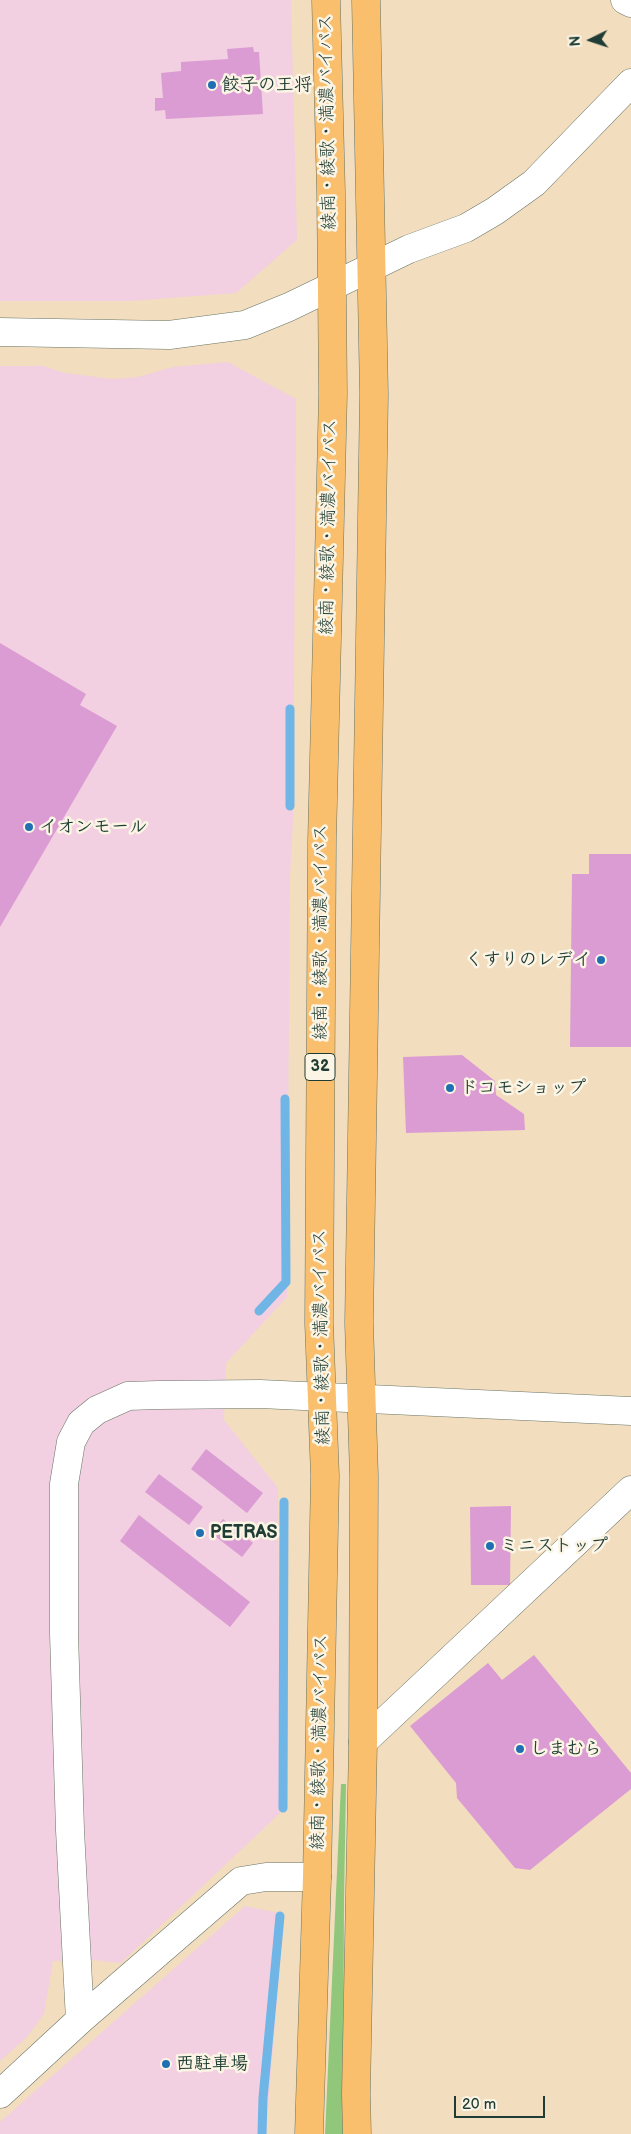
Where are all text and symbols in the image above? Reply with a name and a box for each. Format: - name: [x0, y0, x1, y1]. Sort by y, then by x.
- street label: 綾南・綾歌・満濃バイパス: [315, 14, 341, 230]
- north arrow: [566, 15, 616, 65]
- text: N: [567, 35, 584, 47]
- place label: 餃子の王将: [222, 74, 312, 96]
- marker: 餃子の王将: [206, 79, 218, 91]
- street label: 綾南・綾歌・満濃バイパス: [316, 419, 342, 635]
- place label: イオンモール: [39, 816, 147, 838]
- marker: イオンモール: [23, 821, 35, 833]
- street label: 綾南・綾歌・満濃バイパス: [310, 824, 332, 1040]
- place label: くすりのレデイ: [465, 949, 591, 971]
- marker: くすりのレデイ: [595, 954, 607, 966]
- road number: 32: [305, 1054, 335, 1080]
- place label: ドコモショップ: [460, 1077, 586, 1099]
- marker: ドコモショップ: [444, 1082, 456, 1094]
- street label: 綾南・綾歌・満濃バイパス: [309, 1229, 335, 1445]
- place label: PETRAS: [210, 1522, 277, 1544]
- marker: PETRAS: [194, 1527, 206, 1539]
- place label: ミニストップ: [500, 1535, 608, 1557]
- marker: ミニストップ: [484, 1540, 496, 1552]
- street label: 綾南・綾歌・満濃バイパス: [307, 1634, 333, 1850]
- place label: しまむら: [530, 1738, 602, 1760]
- marker: しまむら: [514, 1743, 526, 1755]
- place label: 西駐車場: [176, 2053, 248, 2075]
- marker: 西駐車場: [160, 2058, 172, 2070]
- scale bar: [456, 2086, 547, 2118]
- text: 20 m: [462, 2095, 496, 2114]

